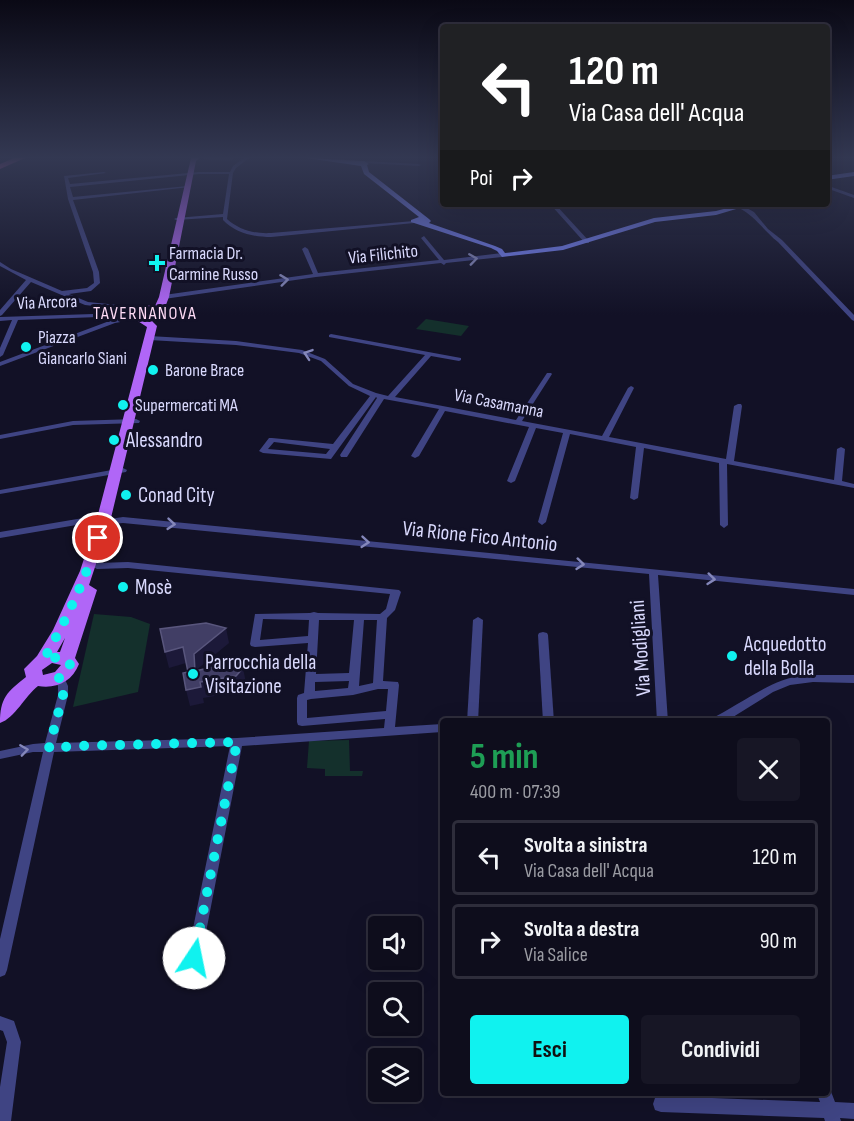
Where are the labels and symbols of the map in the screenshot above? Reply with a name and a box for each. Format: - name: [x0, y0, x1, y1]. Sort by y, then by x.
- street label: Via Filichito: [347, 240, 419, 269]
- place label: Farmacia Dr. Carmine Russo: [169, 243, 258, 285]
- one-way arrow: [468, 253, 477, 265]
- marker: Farmacia Dr. Carmine Russo: [150, 256, 164, 270]
- one-way arrow: [279, 274, 288, 286]
- street label: Via Arcora: [16, 291, 78, 314]
- district label: TAVERNANOVA: [93, 303, 197, 324]
- place label: Piazza Giancarlo Siani: [38, 327, 127, 369]
- marker: Piazza Giancarlo Siani: [19, 340, 33, 354]
- one-way arrow: [303, 349, 314, 361]
- place label: Barone Brace: [165, 360, 244, 381]
- marker: Barone Brace: [146, 363, 160, 377]
- street label: Via Casamanna: [452, 385, 546, 422]
- place label: Supermercati MA: [135, 395, 238, 416]
- marker: Supermercati MA: [116, 398, 130, 412]
- place label: Alessandro: [125, 428, 203, 453]
- marker: Alessandro: [107, 433, 121, 447]
- place label: Conad City: [138, 483, 215, 508]
- marker: Conad City: [119, 488, 133, 502]
- pin: [72, 512, 123, 563]
- street label: Via Rione Fico Antonio: [401, 516, 559, 557]
- one-way arrow: [167, 517, 176, 530]
- one-way arrow: [361, 535, 370, 548]
- one-way arrow: [576, 557, 585, 570]
- one-way arrow: [707, 572, 716, 584]
- place label: Mosè: [135, 575, 172, 600]
- marker: Mosè: [116, 580, 130, 594]
- street label: Via Modigliani: [625, 599, 656, 697]
- place label: Acquedotto della Bolla: [743, 632, 826, 681]
- marker: Acquedotto della Bolla: [725, 649, 739, 663]
- place label: Parrocchia della Visitazione: [205, 650, 316, 699]
- marker: Parrocchia della Visitazione: [186, 667, 200, 681]
- one-way arrow: [20, 744, 29, 756]
- position arrow: [162, 926, 226, 990]

